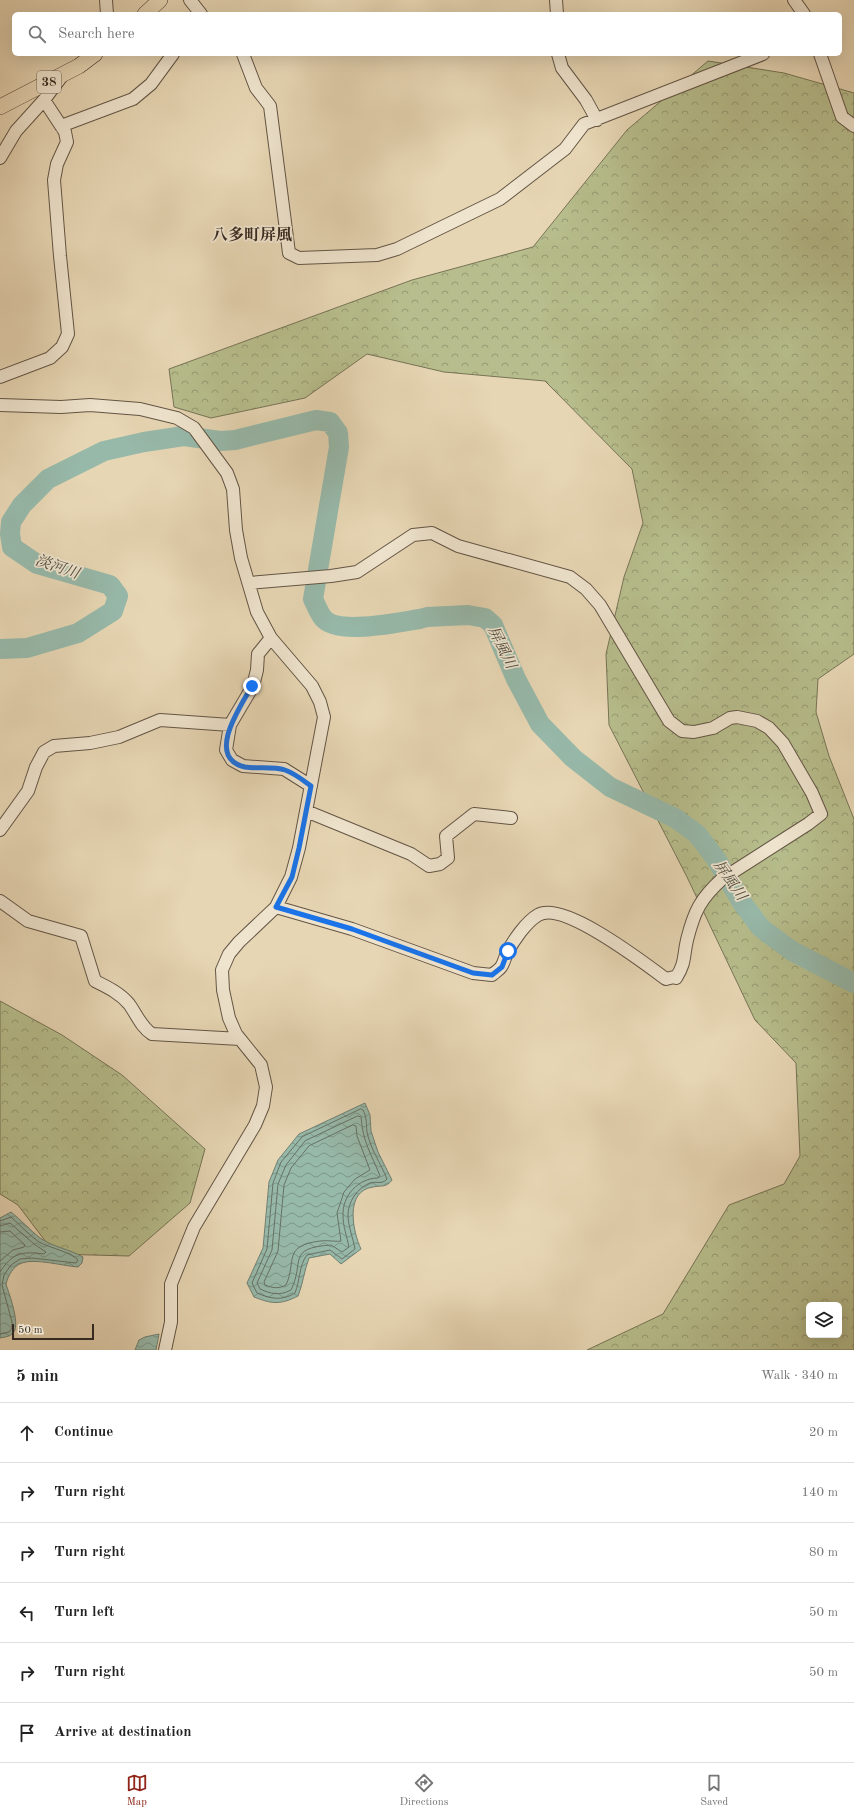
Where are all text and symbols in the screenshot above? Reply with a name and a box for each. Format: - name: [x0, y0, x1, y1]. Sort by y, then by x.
- search box: [12, 12, 842, 56]
- icon: search: [26, 23, 48, 45]
- text: Search here: [58, 27, 135, 42]
- road number: 38: [37, 71, 61, 93]
- district label: 八多町屏風: [212, 226, 292, 244]
- water label: 淡河川: [33, 552, 83, 583]
- water label: 屏風川: [484, 624, 520, 673]
- route end: [243, 677, 261, 695]
- water label: 屏風川: [710, 857, 751, 905]
- route start: [499, 942, 517, 960]
- map controls: [806, 1302, 842, 1338]
- button: layers: [806, 1302, 842, 1338]
- scale bar: [12, 1322, 94, 1341]
- text: 50 m: [18, 1325, 43, 1336]
- text: 5 min: [16, 1368, 59, 1385]
- text: Walk · 340 m: [761, 1369, 838, 1382]
- icon: ahead: [16, 1422, 38, 1444]
- text: Continue: [54, 1425, 113, 1440]
- text: 20 m: [809, 1426, 838, 1439]
- icon: right: [16, 1482, 38, 1504]
- text: Turn right: [54, 1485, 125, 1500]
- text: 140 m: [801, 1486, 838, 1499]
- icon: right: [16, 1542, 38, 1564]
- text: Turn right: [54, 1545, 125, 1560]
- text: 80 m: [809, 1546, 838, 1559]
- icon: left: [16, 1602, 38, 1624]
- text: Turn left: [54, 1605, 114, 1620]
- text: 50 m: [809, 1606, 838, 1619]
- icon: right: [16, 1662, 38, 1684]
- text: Turn right: [54, 1665, 125, 1680]
- text: 50 m: [809, 1666, 838, 1679]
- icon: arrive: [16, 1722, 38, 1744]
- text: Arrive at destination: [54, 1725, 192, 1740]
- tab: Map: [126, 1772, 148, 1810]
- tab: Directions: [400, 1772, 448, 1810]
- tab: Saved: [700, 1772, 728, 1810]

